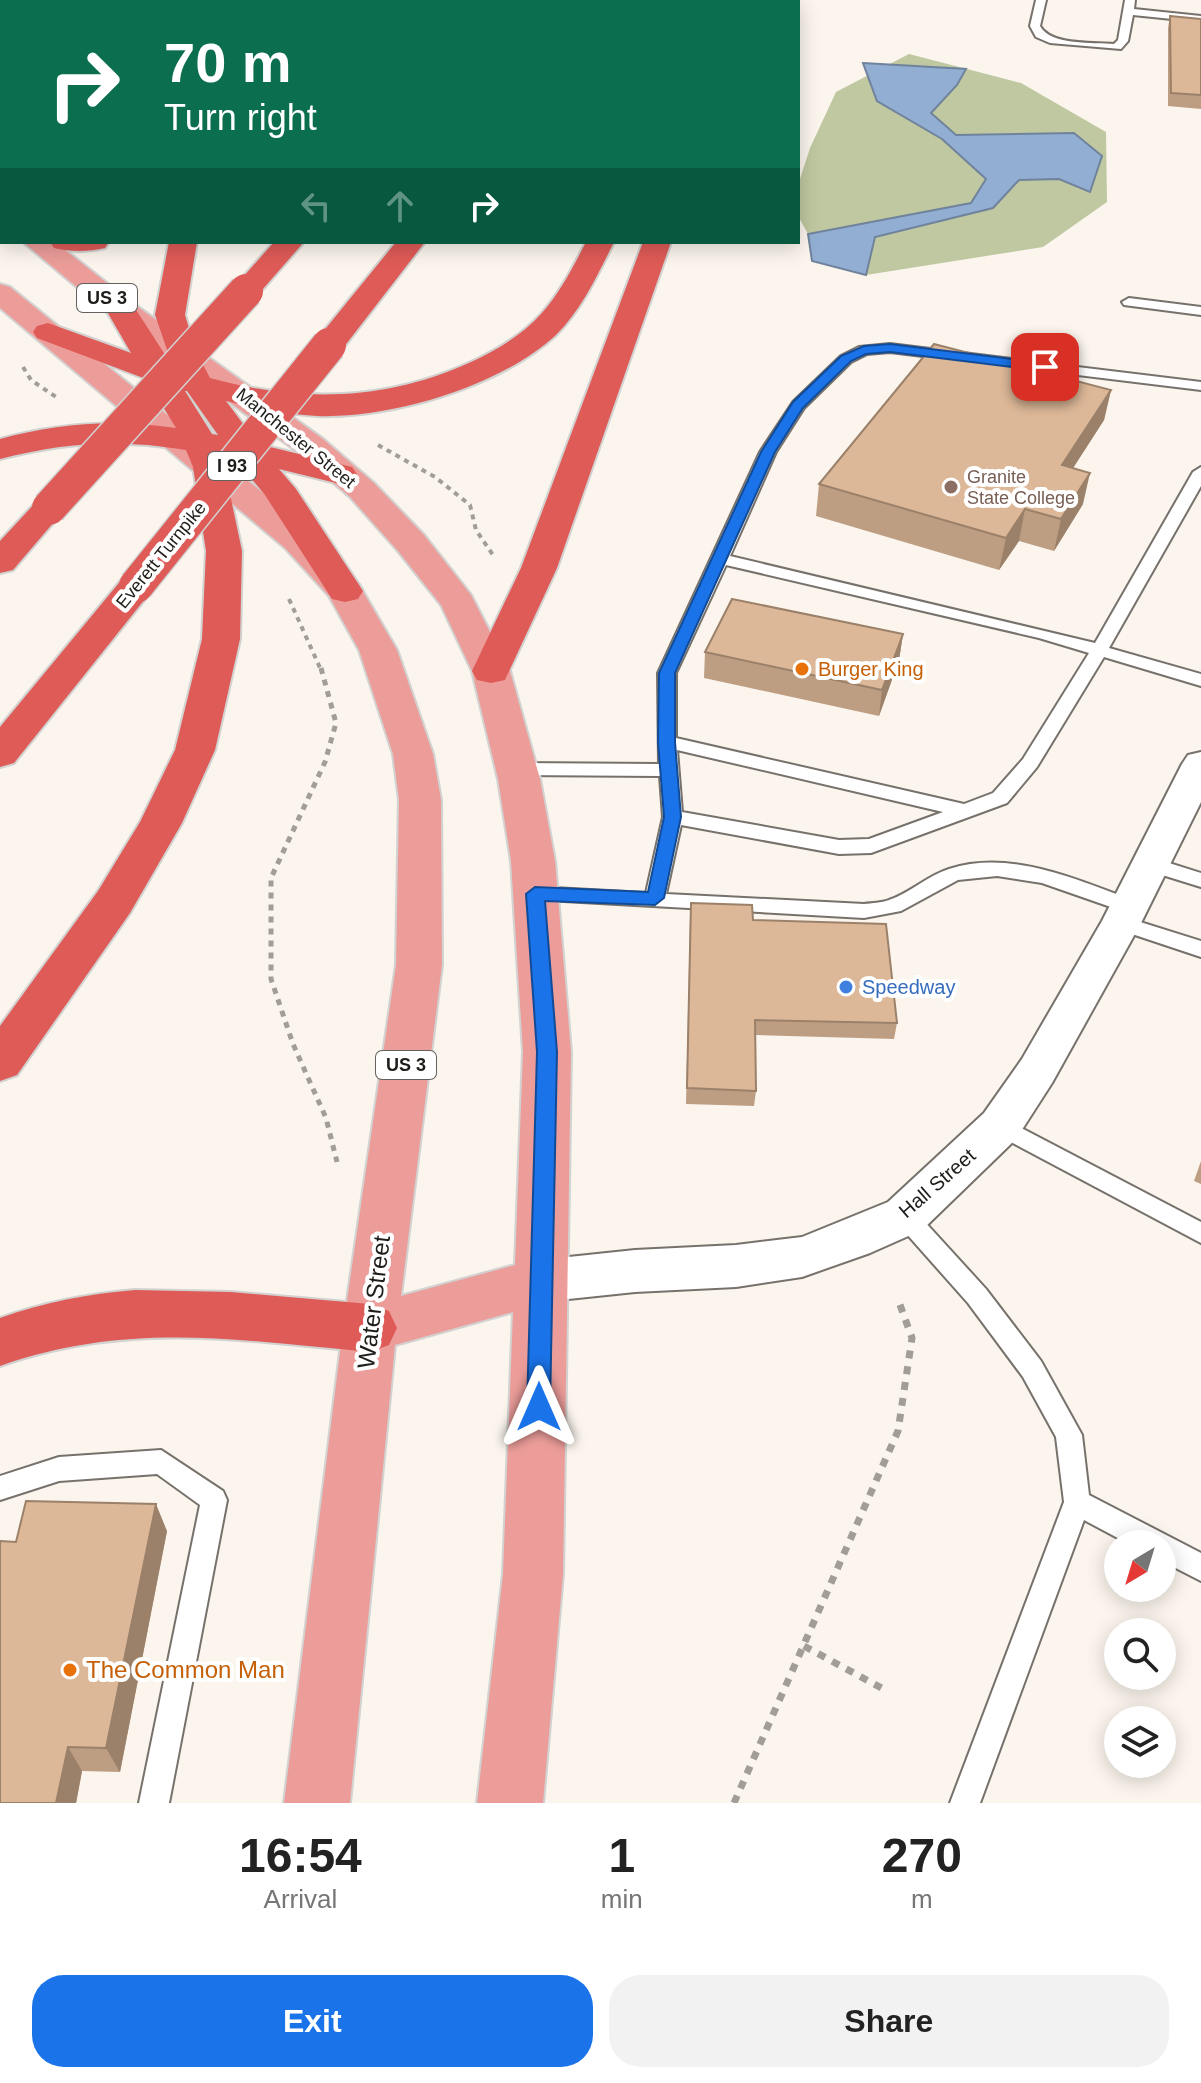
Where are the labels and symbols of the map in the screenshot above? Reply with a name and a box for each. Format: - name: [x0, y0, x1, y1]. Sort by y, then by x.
- road number: US 3: [77, 284, 137, 312]
- pin: [1011, 333, 1079, 401]
- street label: Manchester Street: [233, 384, 359, 492]
- road number: I 93: [208, 452, 256, 480]
- place label: Granite State College: [967, 467, 1075, 508]
- marker: Granite State College: [942, 478, 960, 496]
- street label: Everett Turnpike: [112, 498, 210, 612]
- place label: Burger King: [818, 658, 924, 680]
- marker: Burger King: [793, 660, 811, 678]
- place label: Speedway: [862, 976, 955, 998]
- marker: Speedway: [837, 978, 855, 996]
- road number: US 3: [376, 1051, 436, 1079]
- street label: Hall Street: [895, 1144, 980, 1222]
- street label: Water Street: [352, 1234, 395, 1370]
- position arrow: [497, 1365, 581, 1449]
- north arrow: [1104, 1530, 1176, 1602]
- place label: The Common Man: [86, 1656, 285, 1683]
- marker: The Common Man: [61, 1661, 79, 1679]

